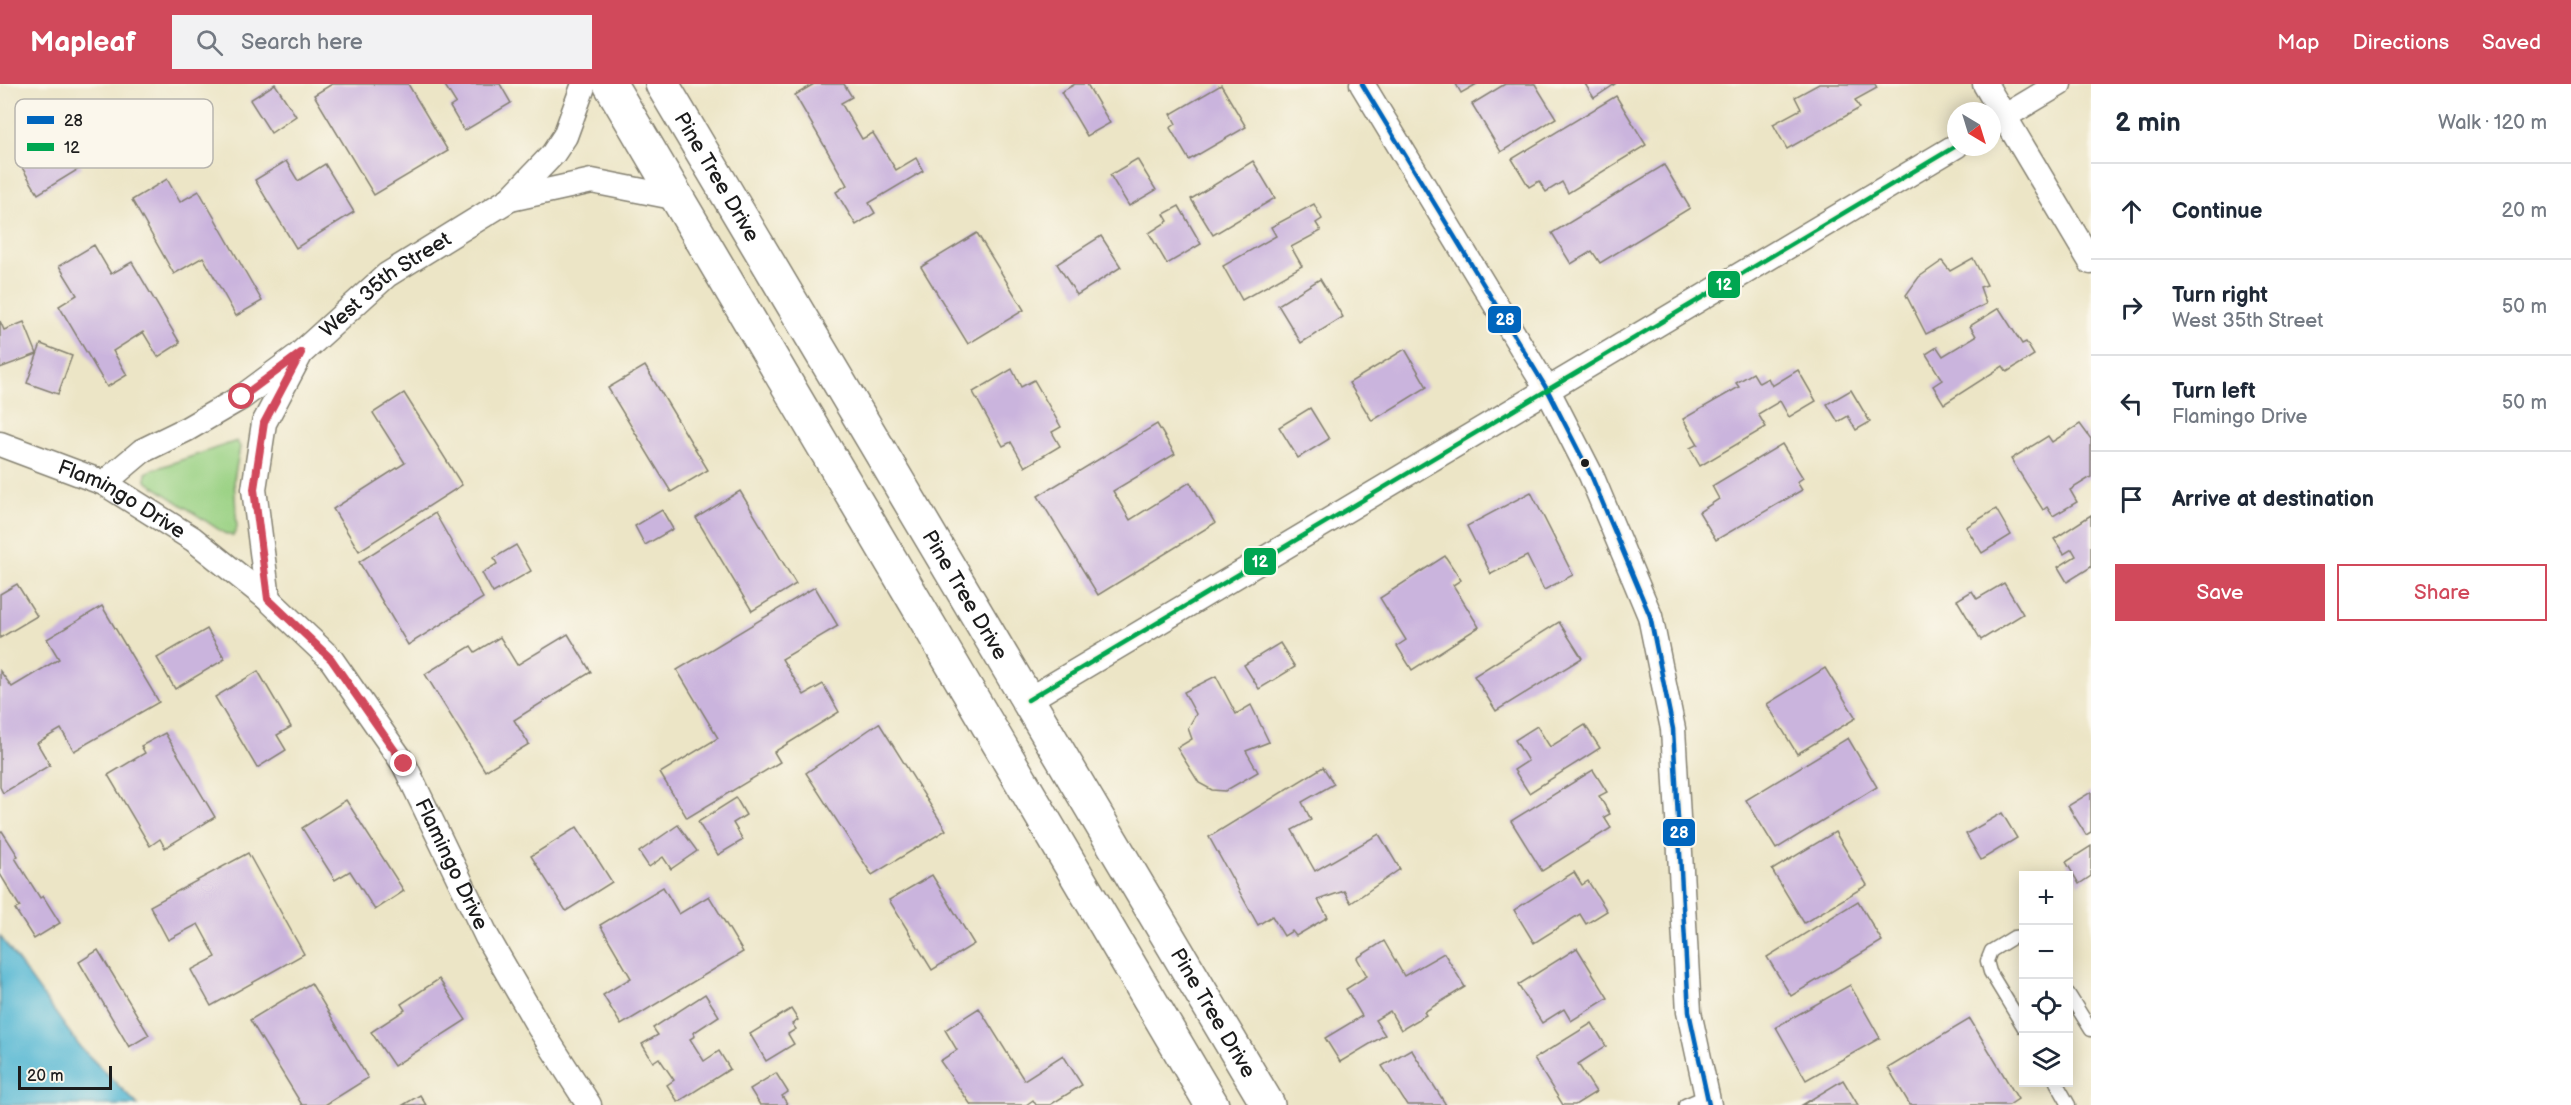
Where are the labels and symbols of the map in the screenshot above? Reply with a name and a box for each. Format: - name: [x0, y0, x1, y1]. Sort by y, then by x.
- legend: [15, 99, 213, 168]
- north arrow: [1947, 102, 2001, 156]
- street label: Pine Tree Drive: [669, 108, 765, 246]
- text: 28: [64, 112, 83, 131]
- text: 12: [64, 139, 80, 158]
- street label: West 35th Street: [315, 226, 456, 342]
- line badge: 12: [1707, 270, 1741, 299]
- text: 12: [1716, 276, 1733, 295]
- line badge: 28: [1487, 305, 1522, 334]
- text: 28: [1495, 311, 1515, 330]
- route start: [228, 383, 254, 409]
- street label: Flamingo Drive: [54, 454, 190, 544]
- unlabelled marker: [1579, 457, 1591, 469]
- street label: Pine Tree Drive: [917, 526, 1013, 664]
- line badge: 12: [1243, 547, 1277, 576]
- text: 12: [1252, 553, 1269, 572]
- route end: [390, 750, 416, 776]
- street label: Flamingo Drive: [410, 794, 494, 934]
- line badge: 28: [1662, 818, 1696, 847]
- text: 28: [1669, 824, 1689, 843]
- street label: Pine Tree Drive: [1165, 943, 1261, 1082]
- scale bar: [18, 1063, 112, 1090]

